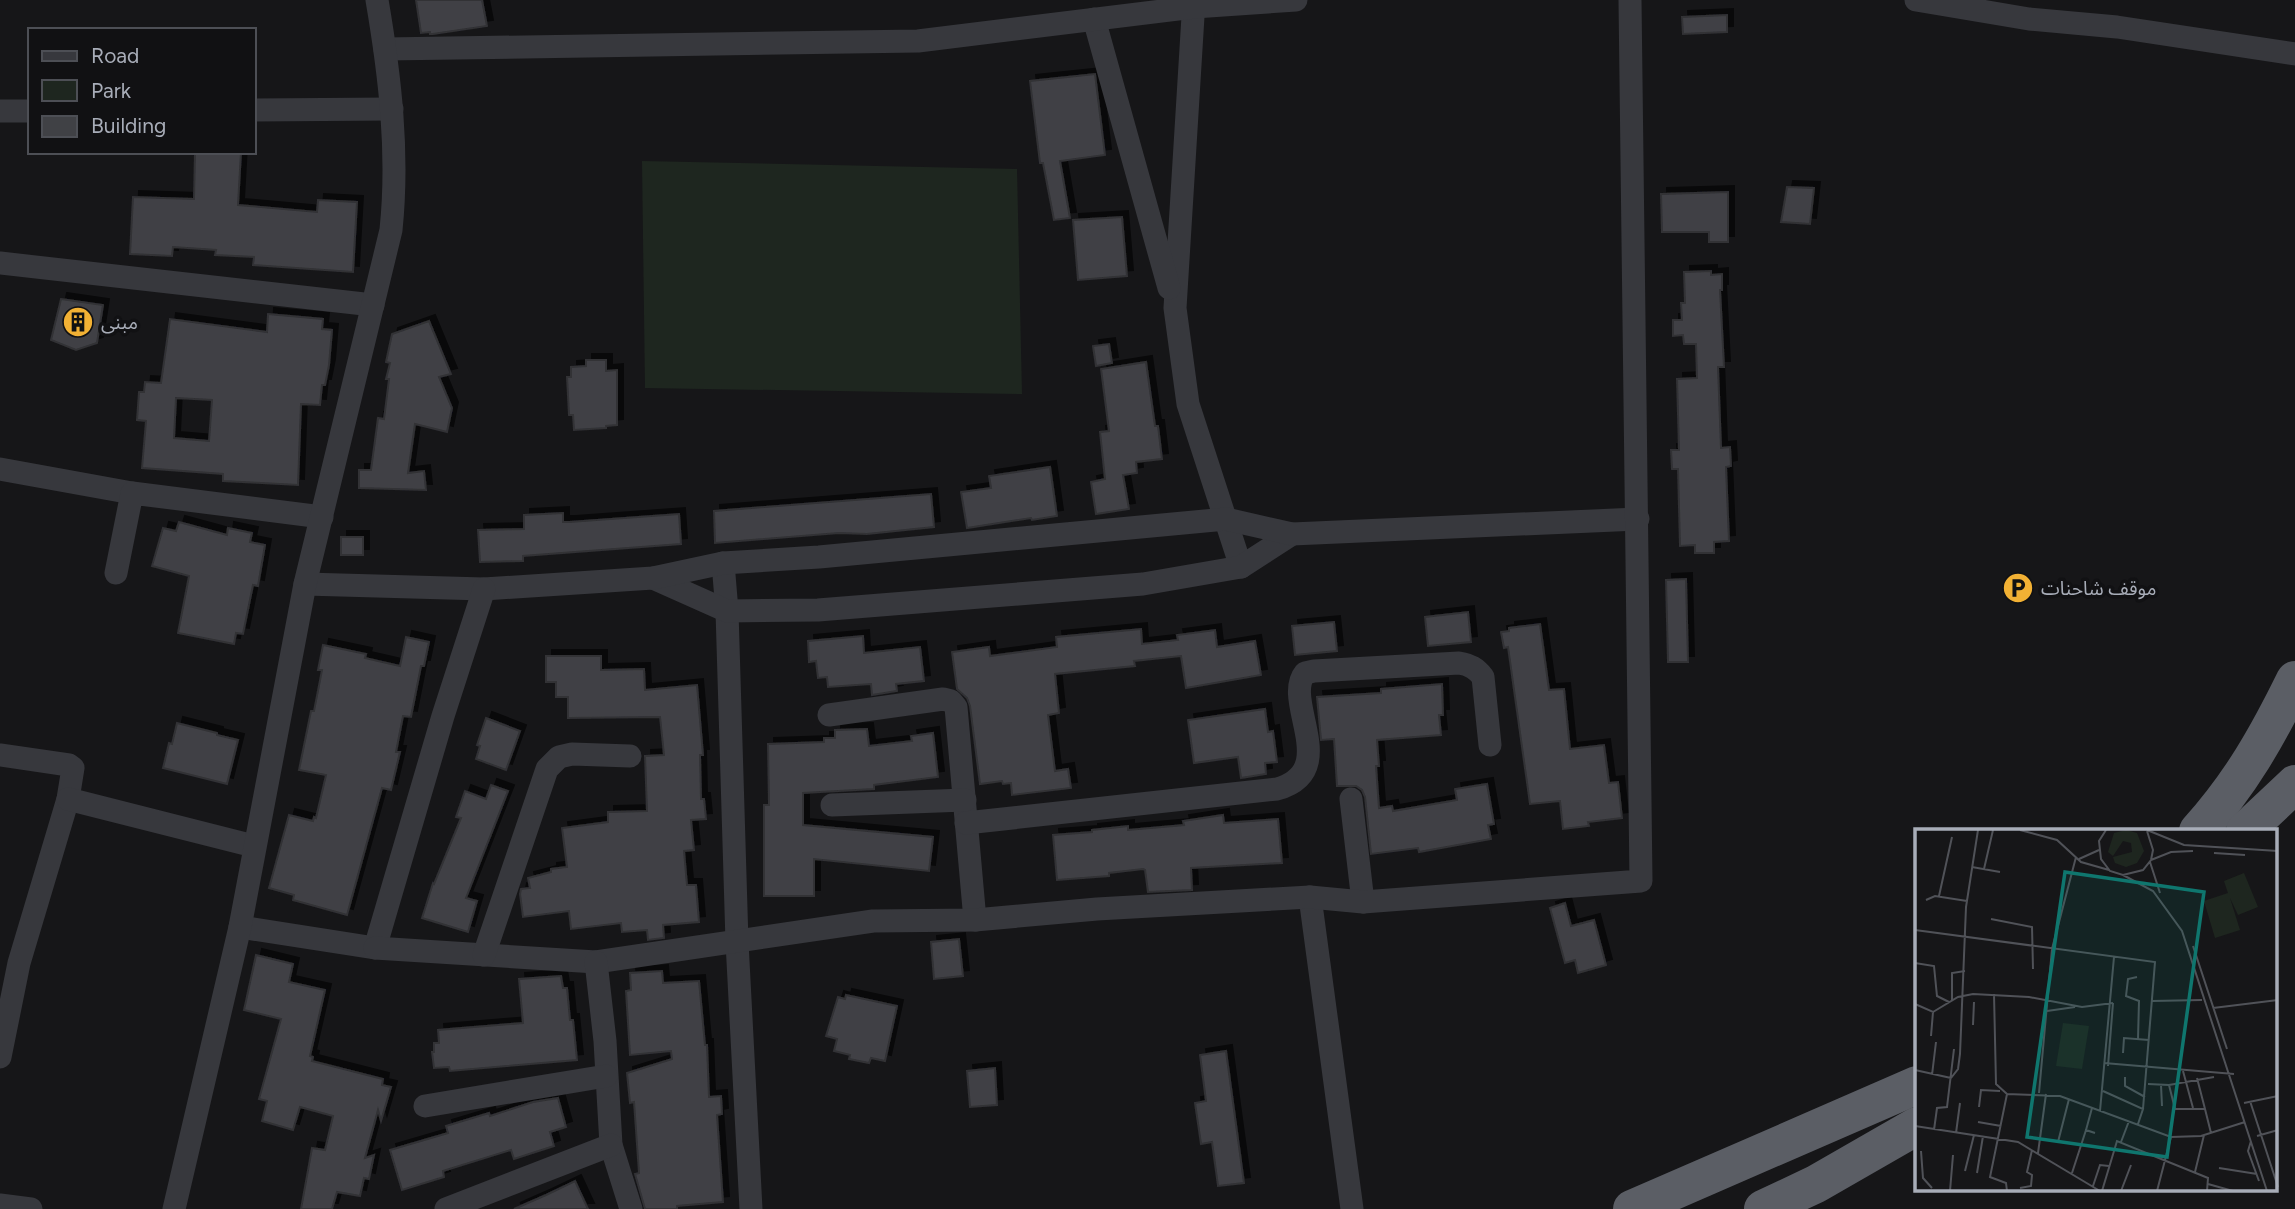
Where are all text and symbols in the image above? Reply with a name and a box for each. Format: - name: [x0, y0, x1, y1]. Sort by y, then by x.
- legend: [28, 28, 256, 154]
- text: Road: [91, 43, 139, 68]
- text: Park: [91, 78, 132, 103]
- text: Building: [91, 113, 166, 138]
- building icon: مبنى: [61, 305, 95, 339]
- place label: مبنى: [101, 311, 138, 334]
- parking icon: موقف شاحنات: [2001, 571, 2035, 605]
- place label: موقف شاحنات: [2041, 577, 2157, 600]
- inset map: [1915, 829, 2278, 1192]

